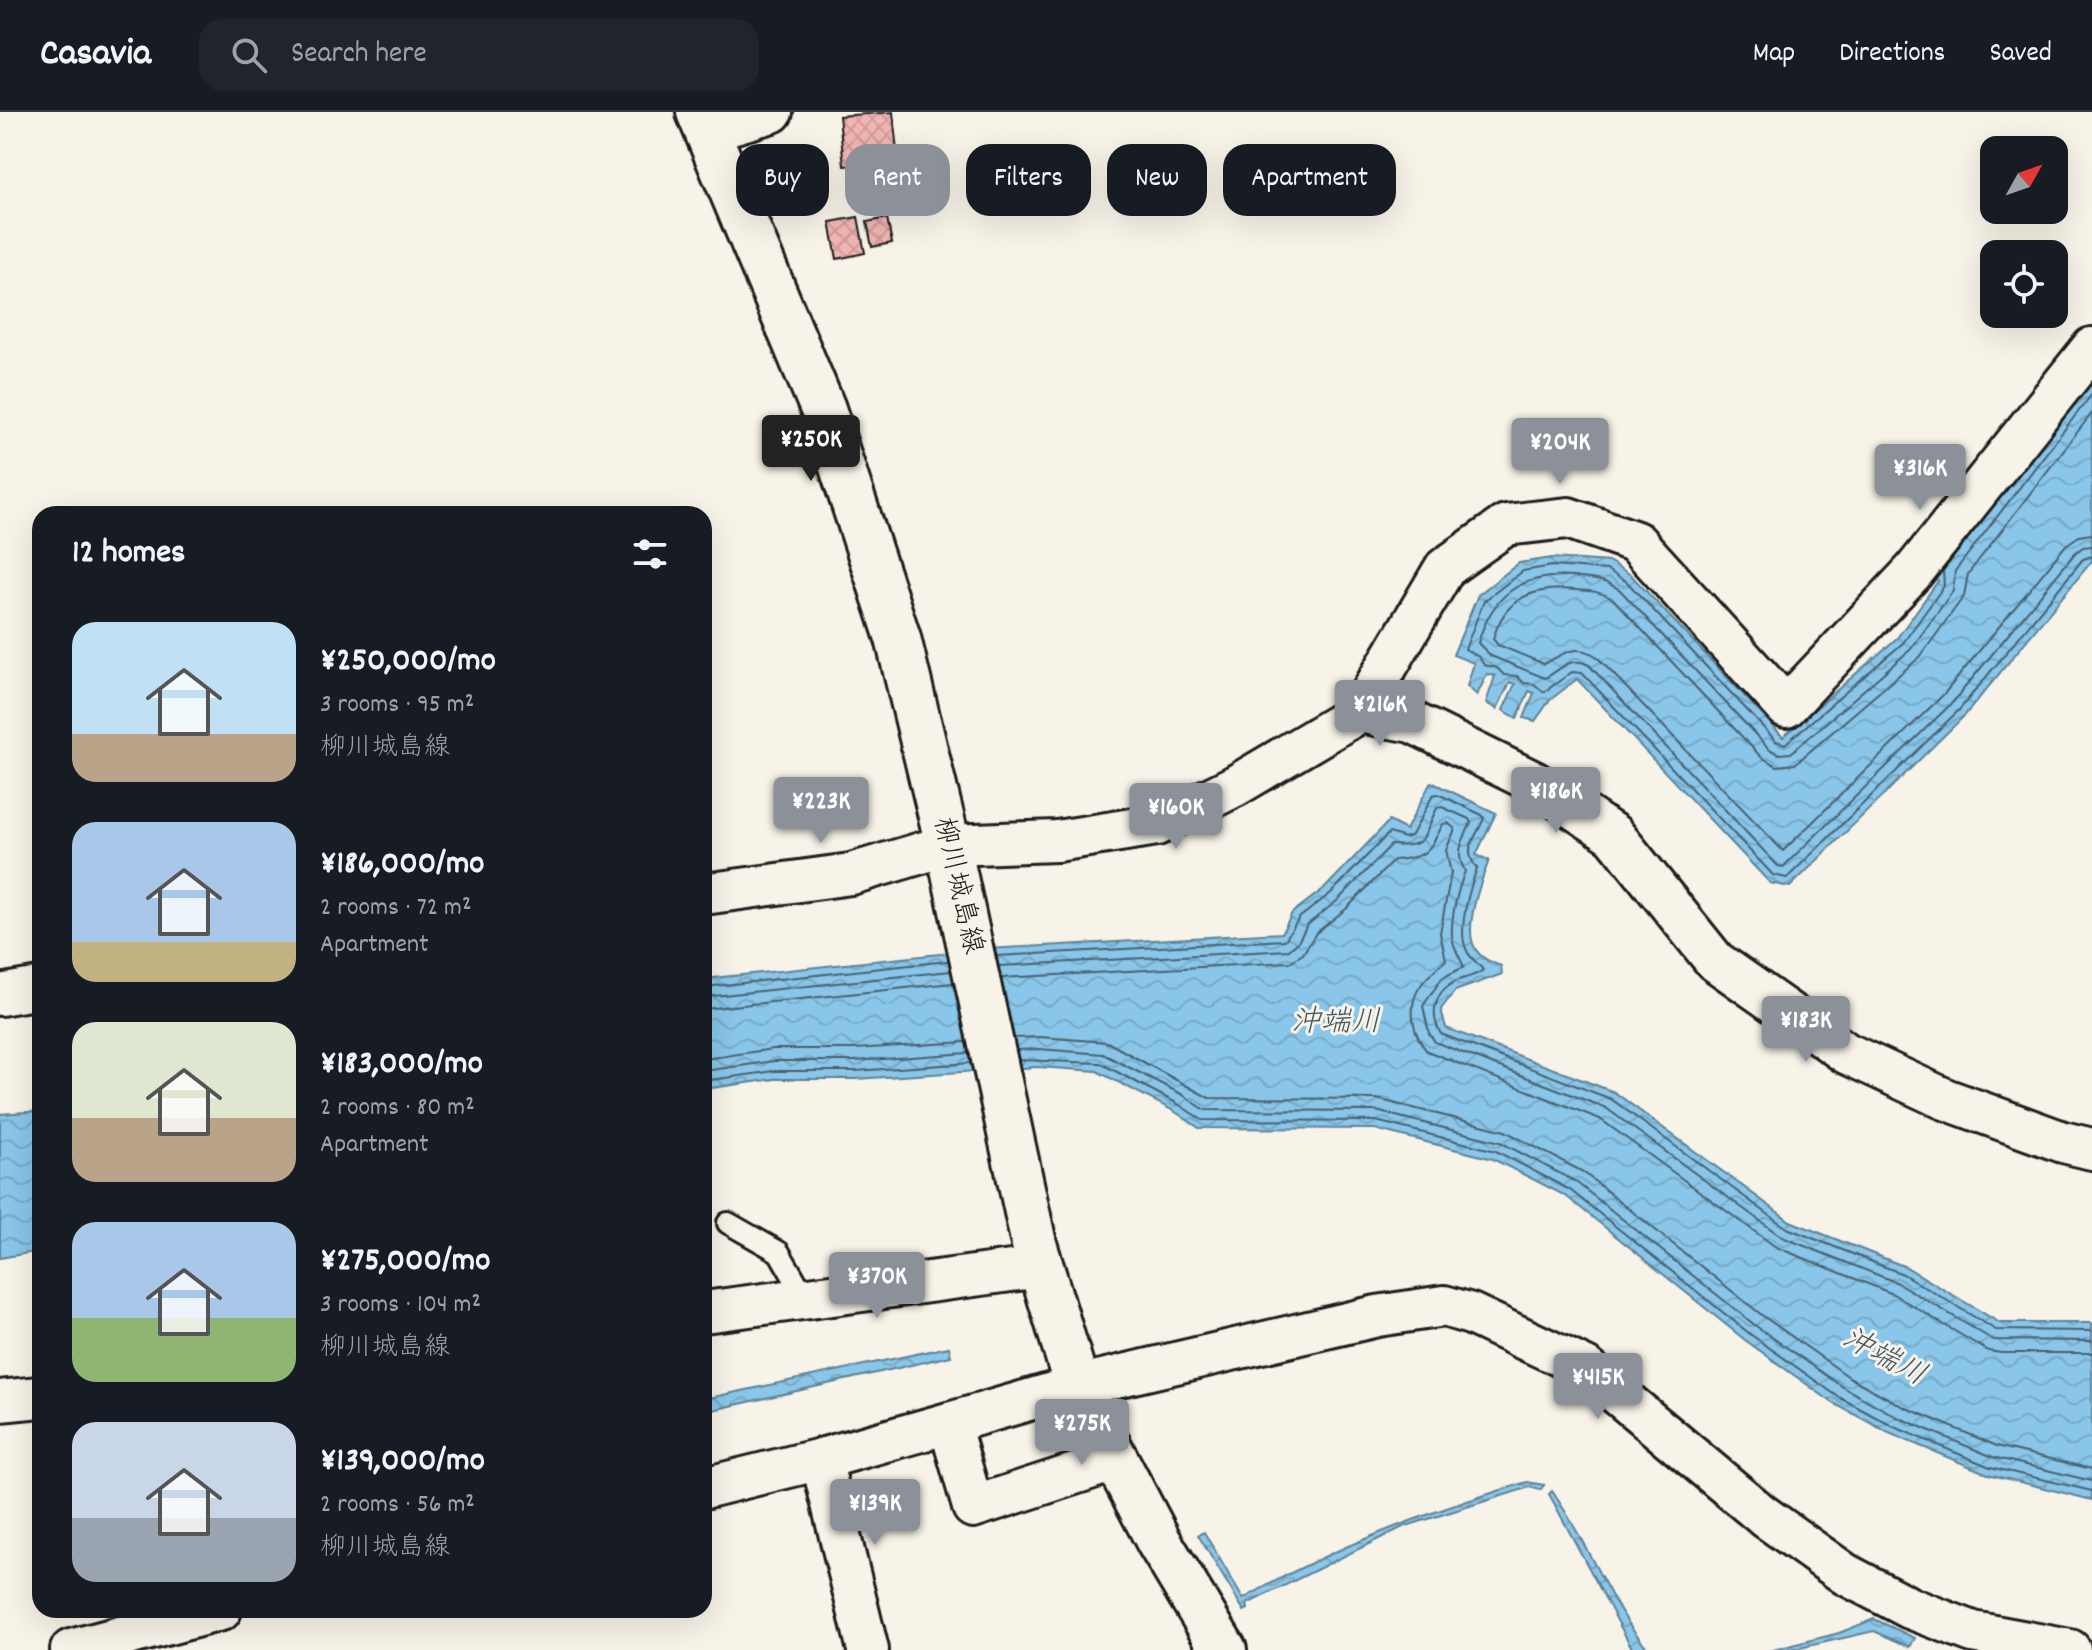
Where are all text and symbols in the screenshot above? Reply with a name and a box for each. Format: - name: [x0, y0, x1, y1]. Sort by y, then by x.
- search box: [199, 19, 759, 91]
- text: Casavia: [40, 28, 151, 83]
- icon: search: [227, 33, 271, 77]
- text: Search here: [291, 34, 427, 77]
- text: Map: [1753, 35, 1795, 75]
- text: Directions: [1839, 35, 1945, 75]
- text: Saved: [1989, 35, 2052, 75]
- north arrow: [1980, 136, 2068, 224]
- map controls: [1980, 136, 2068, 328]
- chip: Buy: [736, 144, 829, 216]
- chip: Rent: [845, 144, 950, 216]
- chip: Filters: [966, 144, 1091, 216]
- chip: New: [1107, 144, 1207, 216]
- chip: Apartment: [1223, 144, 1396, 216]
- button: locate: [1980, 240, 2068, 328]
- pin: ¥250K: [755, 415, 867, 483]
- pin: ¥204K: [1504, 418, 1616, 486]
- text: ¥250K: [780, 422, 842, 459]
- text: ¥204K: [1530, 425, 1590, 462]
- pin: ¥316K: [1864, 444, 1976, 512]
- text: ¥316K: [1893, 451, 1947, 488]
- text: 12 homes: [72, 530, 185, 579]
- icon: filters: [628, 532, 672, 576]
- text: ¥250,000/mo: [320, 638, 496, 687]
- icon: home: [136, 654, 232, 750]
- pin: ¥216K: [1324, 680, 1436, 748]
- text: 3 rooms · 95 m²: [320, 687, 474, 724]
- text: ¥216K: [1353, 687, 1407, 724]
- text: 柳川城島線: [320, 730, 450, 767]
- pin: ¥186K: [1500, 767, 1612, 835]
- text: ¥186K: [1529, 774, 1583, 811]
- pin: ¥223K: [765, 777, 877, 845]
- pin: ¥160K: [1120, 783, 1232, 851]
- text: ¥223K: [792, 784, 850, 821]
- text: ¥160K: [1147, 790, 1205, 827]
- street label: 柳川城島線: [921, 813, 991, 959]
- text: ¥186,000/mo: [320, 841, 484, 890]
- icon: home: [136, 854, 232, 950]
- text: 2 rooms · 72 m²: [320, 890, 471, 927]
- text: Apartment: [320, 927, 429, 964]
- pin: ¥183K: [1750, 996, 1862, 1064]
- water label: 沖端川: [1291, 1003, 1381, 1046]
- text: ¥183K: [1780, 1003, 1832, 1040]
- text: ¥183,000/mo: [320, 1041, 483, 1090]
- icon: home: [136, 1054, 232, 1150]
- text: 2 rooms · 80 m²: [320, 1090, 475, 1127]
- text: Apartment: [320, 1127, 429, 1164]
- text: ¥275,000/mo: [320, 1238, 490, 1287]
- pin: ¥370K: [821, 1252, 933, 1320]
- icon: home: [136, 1254, 232, 1350]
- text: ¥370K: [847, 1259, 907, 1296]
- text: 3 rooms · 104 m²: [320, 1287, 481, 1324]
- water label: 沖端川: [1833, 1319, 1933, 1399]
- text: 柳川城島線: [320, 1330, 450, 1367]
- pin: ¥415K: [1542, 1353, 1654, 1421]
- text: ¥415K: [1571, 1360, 1625, 1397]
- pin: ¥275K: [1026, 1399, 1138, 1467]
- text: ¥275K: [1053, 1406, 1111, 1443]
- text: ¥139,000/mo: [320, 1438, 485, 1487]
- icon: home: [136, 1454, 232, 1550]
- pin: ¥139K: [819, 1479, 931, 1547]
- text: ¥139K: [848, 1486, 902, 1523]
- text: 2 rooms · 56 m²: [320, 1487, 475, 1524]
- text: 柳川城島線: [320, 1530, 450, 1567]

